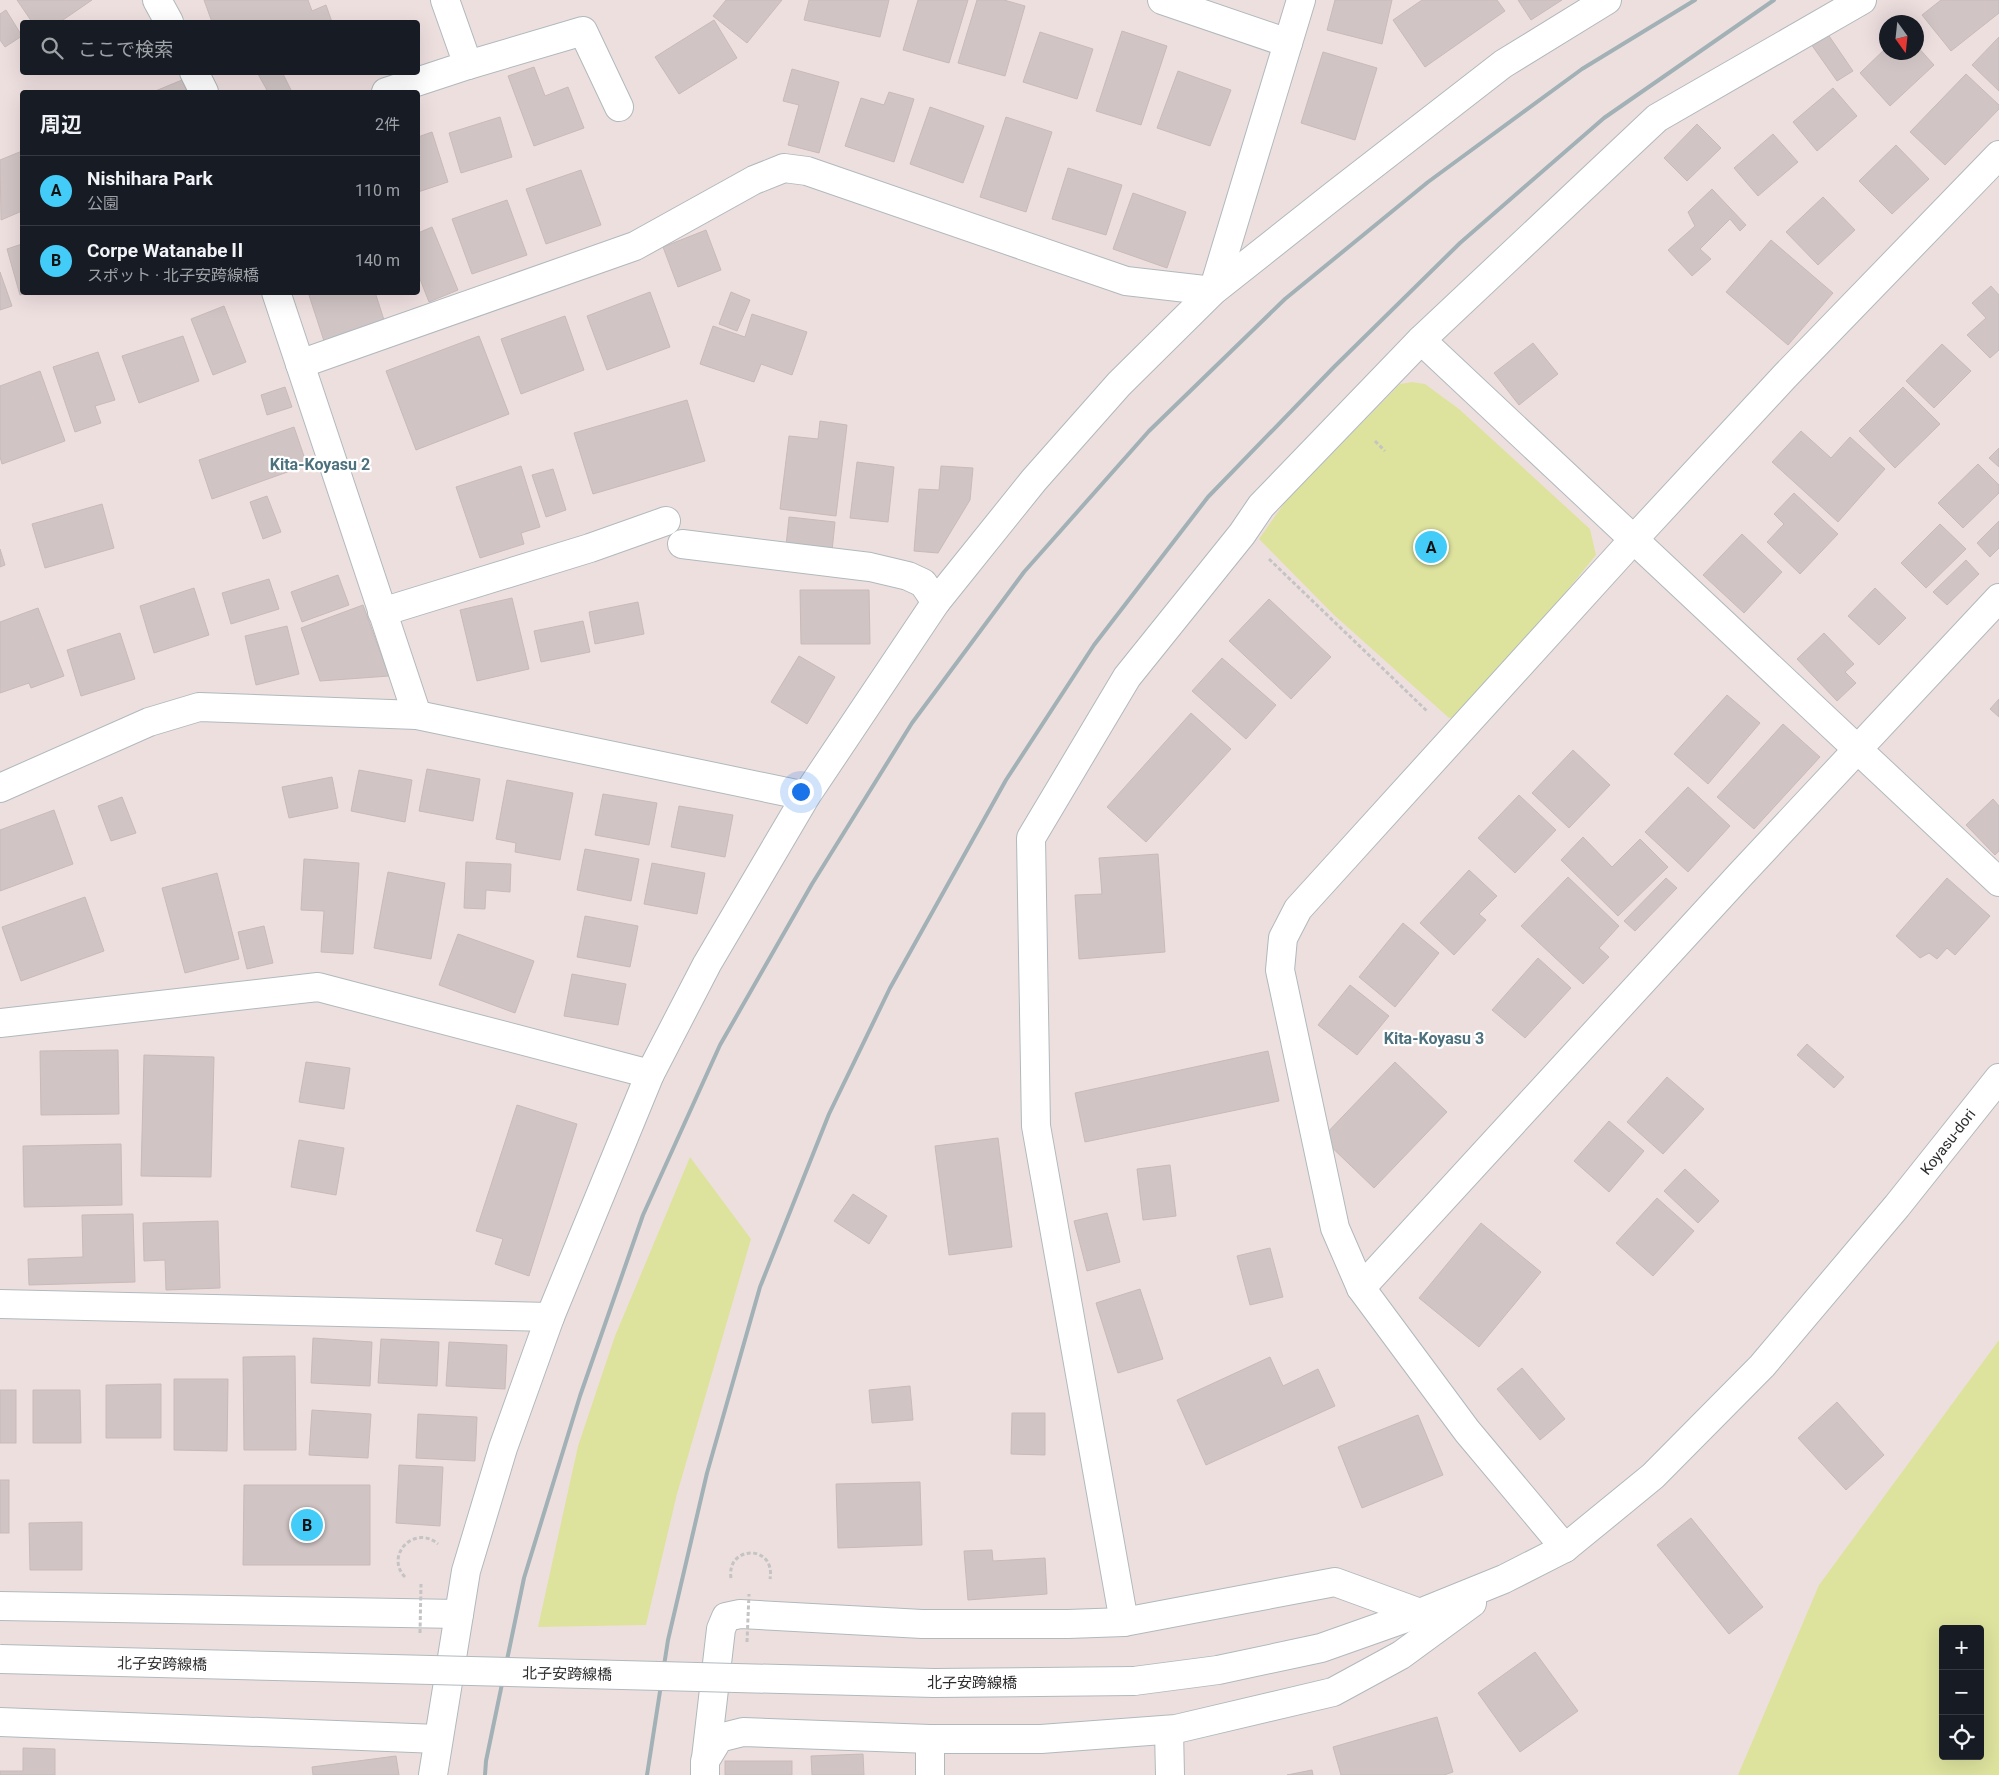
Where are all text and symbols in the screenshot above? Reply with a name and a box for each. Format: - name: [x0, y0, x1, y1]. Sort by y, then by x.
- north arrow: [1879, 15, 1924, 60]
- search box: [20, 20, 420, 75]
- icon: search: [38, 34, 66, 62]
- text: ここで検索: [78, 38, 173, 61]
- text: 周辺: [40, 113, 82, 137]
- text: 2件: [375, 115, 400, 134]
- text: Nishihara Park: [87, 167, 213, 190]
- text: A: [51, 181, 61, 200]
- text: 110 m: [355, 181, 400, 200]
- text: 公園: [87, 194, 119, 213]
- text: Corpe WatanabeⅡ: [87, 239, 247, 262]
- text: B: [51, 251, 61, 270]
- text: 140 m: [355, 251, 400, 270]
- text: スポット · 北子安跨線橋: [87, 266, 259, 285]
- district label: Kita-Koyasu 2: [270, 455, 370, 474]
- pin: A: [1415, 528, 1447, 566]
- your location: [788, 779, 814, 805]
- district label: Kita-Koyasu 3: [1384, 1029, 1484, 1048]
- street label: Koyasu-dori: [1917, 1105, 1979, 1179]
- pin: B: [291, 1506, 323, 1544]
- map controls: [1939, 1625, 1984, 1760]
- button: +: [1939, 1625, 1984, 1670]
- street label: 北子安跨線橋: [117, 1654, 207, 1674]
- street label: 北子安跨線橋: [522, 1664, 612, 1684]
- button: −: [1939, 1670, 1984, 1715]
- street label: 北子安跨線橋: [927, 1674, 1017, 1692]
- button: locate: [1939, 1715, 1984, 1760]

